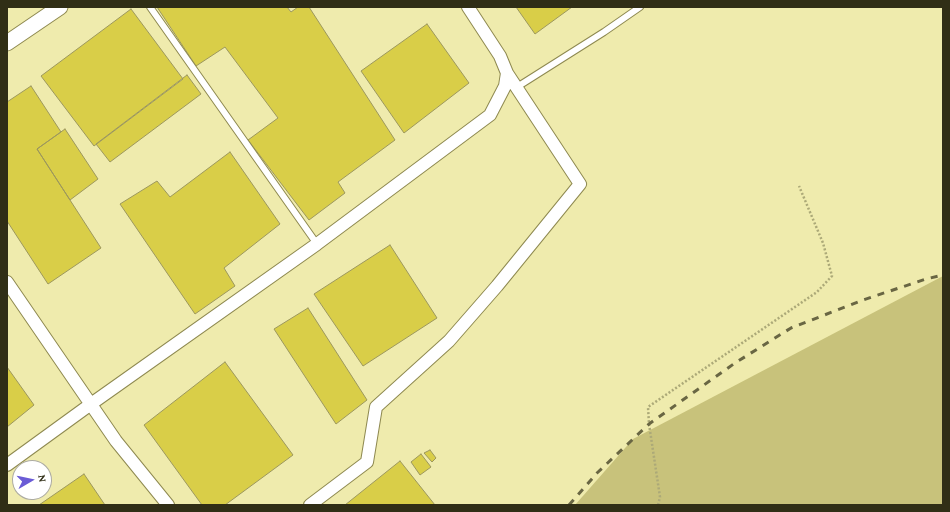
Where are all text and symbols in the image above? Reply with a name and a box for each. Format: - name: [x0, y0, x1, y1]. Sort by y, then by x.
- north arrow: [12, 460, 52, 500]
- text: N: [36, 474, 49, 483]

